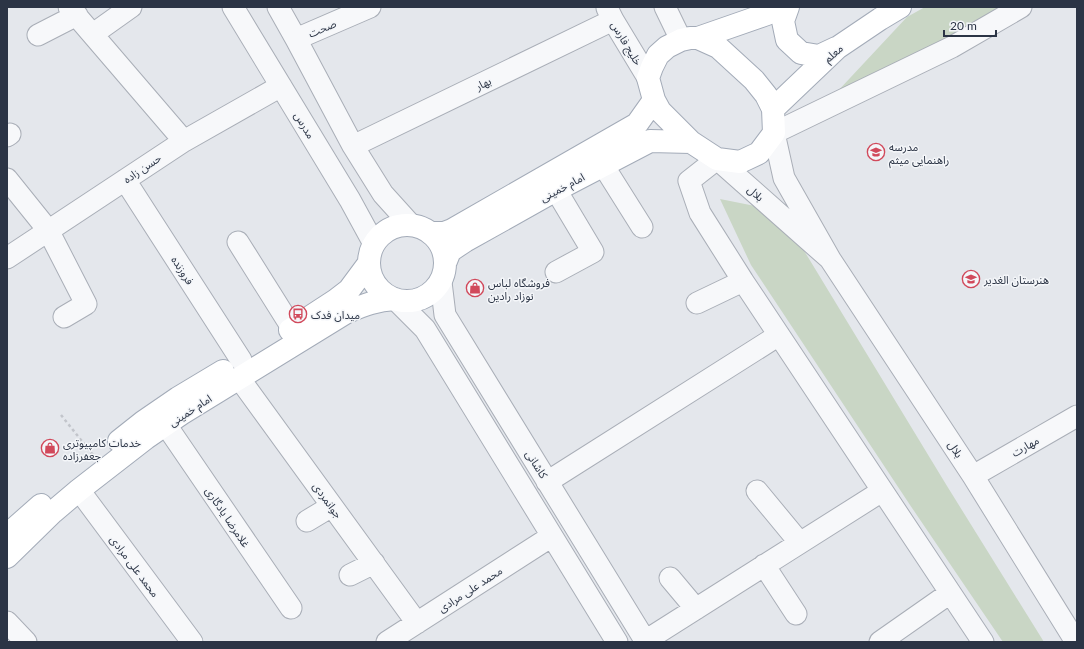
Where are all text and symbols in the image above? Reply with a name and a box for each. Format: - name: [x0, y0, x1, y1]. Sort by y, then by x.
- scale bar: [944, 12, 996, 38]
- street label: صحت: [306, 16, 338, 40]
- text: 20 m: [950, 18, 977, 33]
- street label: خلیج فارس: [607, 19, 645, 69]
- street label: معلم: [821, 41, 847, 67]
- street label: بهار: [472, 74, 493, 94]
- street label: مدرس: [291, 109, 318, 141]
- place label: مدرسه راهنمایی میثم: [889, 140, 949, 169]
- school or university icon: مدرسه راهنمایی میثم: [866, 142, 886, 162]
- street label: حسن زاده: [121, 150, 164, 186]
- street label: امام خمینی: [538, 170, 587, 206]
- street label: بلال: [745, 182, 767, 204]
- street label: فروزنده: [168, 253, 197, 287]
- school or university icon: هنرستان الغدیر: [961, 269, 981, 289]
- place label: هنرستان الغدیر: [983, 273, 1049, 287]
- place label: فروشگاه لباس نوزاد رادین: [488, 276, 550, 303]
- shop icon: فروشگاه لباس نوزاد رادین: [465, 278, 485, 298]
- bus stop icon: میدان فدک: [288, 304, 308, 324]
- place label: میدان فدک: [311, 308, 360, 322]
- street label: امام خمینی: [166, 391, 215, 430]
- street label: مهارت: [1009, 433, 1042, 460]
- place label: خدمات کامپیوتری جعفرزاده: [63, 436, 141, 463]
- shop icon: خدمات کامپیوتری جعفرزاده: [40, 438, 60, 458]
- street label: بلال: [945, 438, 966, 460]
- street label: کاشانی: [523, 448, 551, 481]
- street label: جوانمردی: [310, 479, 346, 522]
- street label: غلامرضا یادگاری: [202, 484, 253, 551]
- street label: محمد علی مرادی: [107, 533, 162, 600]
- street label: محمد علی مرادی: [436, 563, 505, 615]

